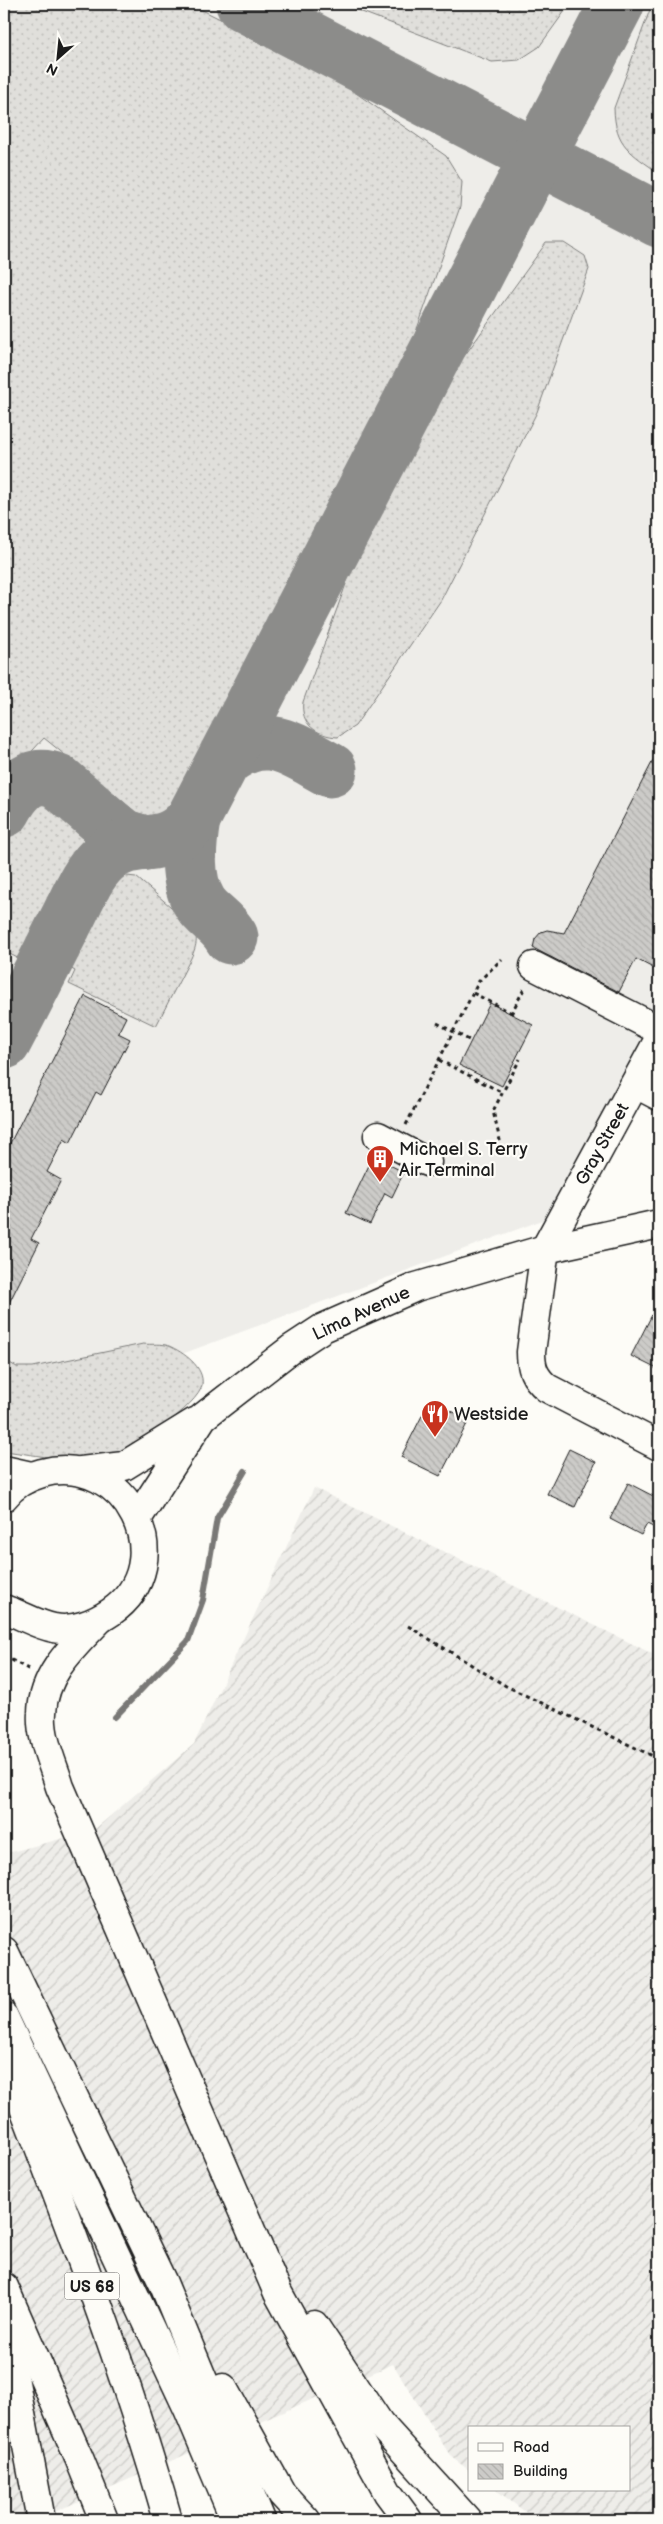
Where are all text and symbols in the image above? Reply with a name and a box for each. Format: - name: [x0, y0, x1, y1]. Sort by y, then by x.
- north arrow: [32, 32, 82, 82]
- text: N: [44, 59, 61, 79]
- street label: Gray Street: [571, 1099, 634, 1189]
- place label: Michael S. Terry Air Terminal: [399, 1139, 529, 1181]
- building icon: Michael S. Terry Air Terminal: [365, 1144, 395, 1183]
- street label: Lima Avenue: [309, 1282, 413, 1345]
- restaurant icon: Westside: [420, 1399, 450, 1438]
- place label: Westside: [454, 1404, 529, 1425]
- road number: US 68: [64, 2272, 120, 2300]
- legend: [468, 2426, 630, 2492]
- text: Road: [513, 2438, 549, 2457]
- text: Building: [513, 2462, 568, 2481]

